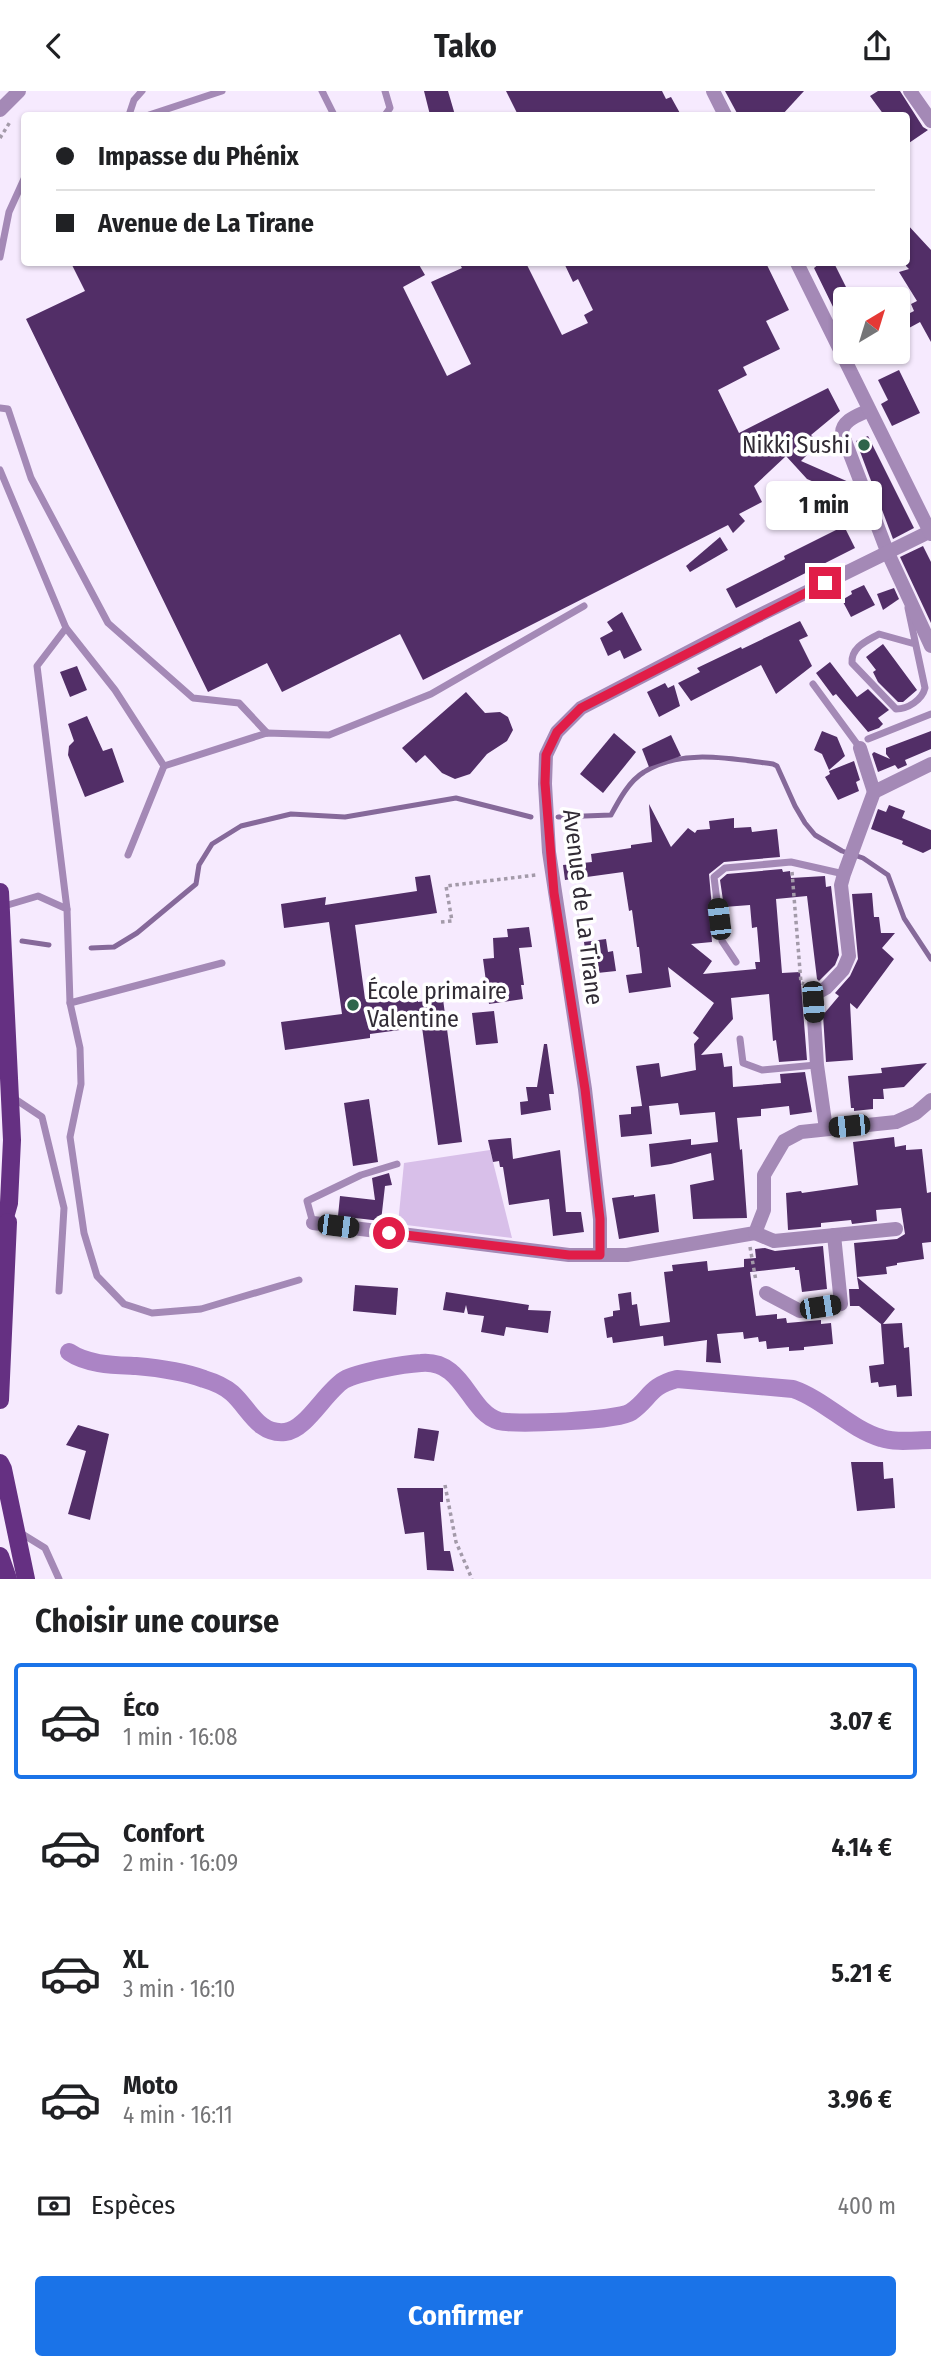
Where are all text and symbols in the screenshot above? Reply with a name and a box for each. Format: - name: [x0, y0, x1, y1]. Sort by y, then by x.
- icon: back: [35, 27, 73, 65]
- text: Tako: [434, 27, 497, 65]
- icon: share: [858, 27, 896, 65]
- text: Impasse du Phénix: [98, 141, 299, 172]
- text: Avenue de La Tirane: [98, 208, 314, 239]
- north arrow: [833, 287, 910, 364]
- map controls: [833, 287, 910, 364]
- place label: Nikki Sushi: [742, 431, 850, 459]
- marker: Nikki Sushi: [856, 437, 872, 453]
- callout: 1 min: [767, 482, 883, 531]
- text: 1 min: [799, 491, 849, 519]
- route end: [809, 567, 841, 599]
- street label: Avenue de La Tirane: [557, 808, 609, 1006]
- car: [707, 897, 732, 941]
- place label: École primaire Valentine: [367, 976, 507, 1033]
- car: [802, 980, 825, 1024]
- marker: École primaire Valentine: [345, 997, 361, 1013]
- car: [828, 1113, 871, 1139]
- car: [316, 1213, 361, 1239]
- route start: [373, 1217, 405, 1249]
- car: [798, 1293, 843, 1321]
- text: Choisir une course: [35, 1602, 279, 1640]
- icon: car: [39, 1690, 102, 1753]
- text: Éco: [123, 1692, 160, 1723]
- text: 3.07 €: [830, 1706, 892, 1737]
- text: 1 min · 16:08: [123, 1723, 237, 1751]
- icon: car: [39, 1816, 102, 1879]
- text: Confort: [123, 1818, 204, 1849]
- text: 4.14 €: [832, 1832, 892, 1863]
- text: 2 min · 16:09: [123, 1849, 238, 1877]
- icon: car: [39, 1942, 102, 2005]
- text: XL: [123, 1944, 149, 1975]
- text: 5.21 €: [831, 1958, 892, 1989]
- text: 3 min · 16:10: [123, 1975, 235, 2003]
- icon: car: [39, 2068, 102, 2131]
- text: Moto: [123, 2070, 178, 2101]
- text: 3.96 €: [828, 2084, 892, 2115]
- text: 4 min · 16:11: [123, 2101, 233, 2129]
- icon: cash: [35, 2187, 73, 2225]
- text: Espèces: [91, 2190, 175, 2221]
- text: 400 m: [838, 2192, 896, 2220]
- button: Confirmer: [35, 2276, 896, 2356]

